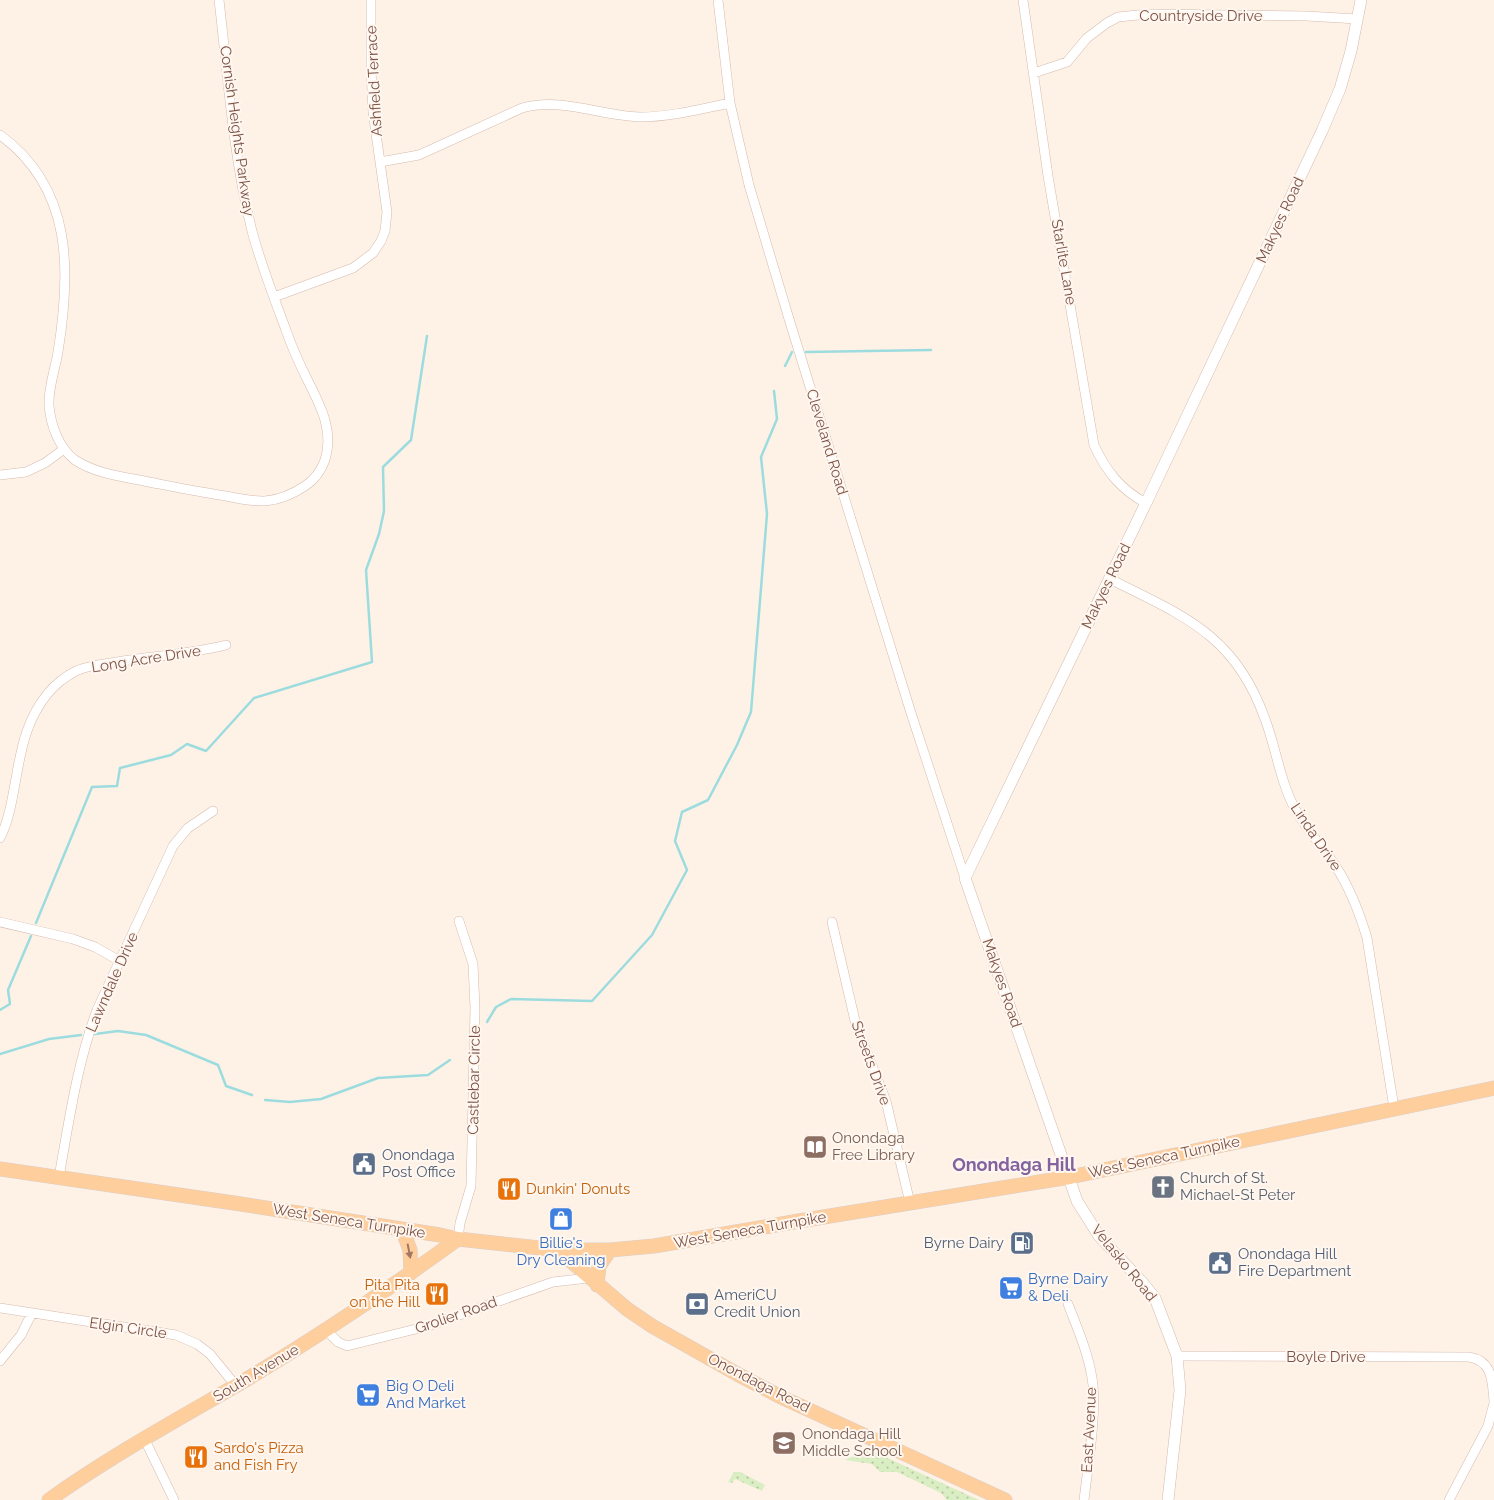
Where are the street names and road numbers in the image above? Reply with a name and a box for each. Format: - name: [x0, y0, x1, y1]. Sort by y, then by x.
- street label: Countryside Drive: [1139, 7, 1263, 25]
- street label: Ashfield Terrace: [362, 25, 386, 137]
- street label: Cornish Heights Parkway: [216, 45, 258, 217]
- street label: Makyes Road: [1252, 174, 1308, 266]
- street label: Starlite Lane: [1048, 218, 1080, 306]
- street label: Cleveland Road: [802, 387, 852, 497]
- street label: Makyes Road: [1078, 540, 1134, 632]
- street label: Long Acre Drive: [90, 641, 202, 677]
- street label: Linda Drive: [1287, 800, 1345, 874]
- street label: Lawndale Drive: [82, 929, 142, 1035]
- street label: Makyes Road: [978, 936, 1026, 1030]
- street label: Streets Drive: [847, 1018, 895, 1108]
- street label: Castlebar Circle: [464, 1025, 484, 1135]
- street label: West Seneca Turnpike: [1087, 1132, 1242, 1182]
- street label: West Seneca Turnpike: [271, 1200, 427, 1242]
- street label: West Seneca Turnpike: [672, 1208, 828, 1252]
- street label: Velasko Road: [1088, 1221, 1160, 1305]
- street label: Grolier Road: [413, 1293, 499, 1337]
- street label: Elgin Circle: [88, 1314, 168, 1342]
- street label: South Avenue: [210, 1340, 302, 1406]
- street label: Boyle Drive: [1286, 1348, 1366, 1366]
- street label: Onondaga Road: [705, 1349, 813, 1417]
- street label: East Avenue: [1078, 1387, 1100, 1473]

